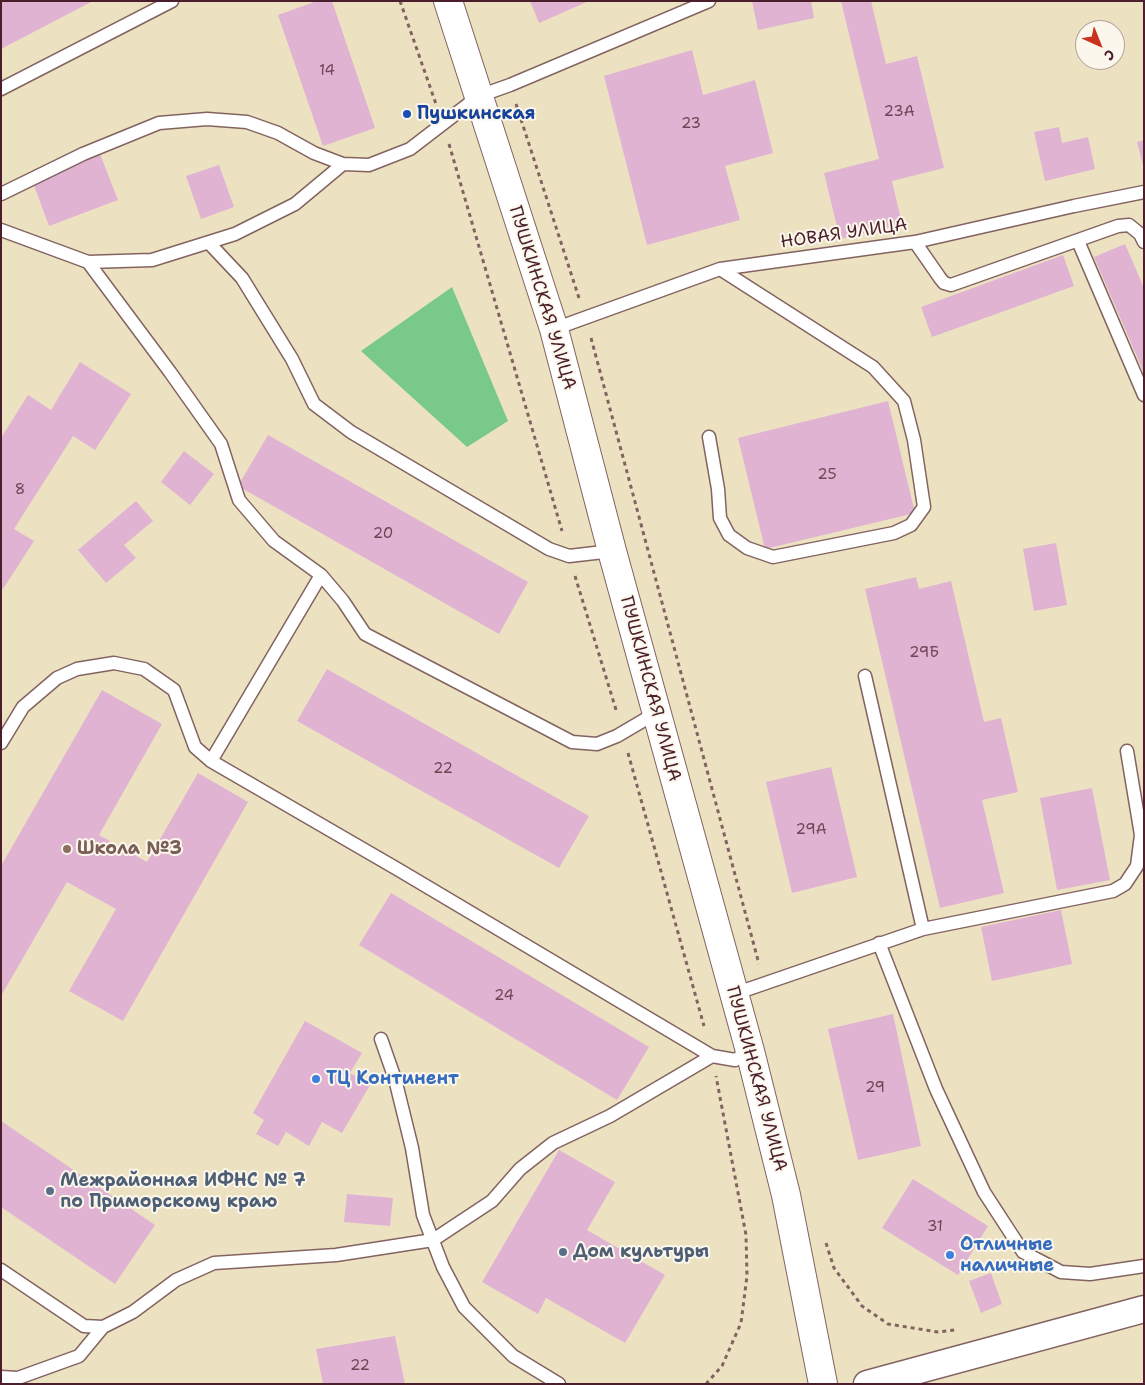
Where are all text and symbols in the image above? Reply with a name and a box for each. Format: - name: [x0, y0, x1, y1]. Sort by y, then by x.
- north arrow: [1075, 20, 1125, 70]
- text: С: [1100, 46, 1119, 65]
- house number: 14: [319, 62, 335, 80]
- place label: Пушкинская: [417, 103, 535, 125]
- house number: 23А: [883, 103, 915, 121]
- marker: Пушкинская: [401, 108, 413, 120]
- house number: 23: [681, 115, 701, 133]
- street label: ПУШКИНСКАЯ УЛИЦА: [504, 204, 580, 392]
- street label: НОВАЯ УЛИЦА: [779, 214, 909, 254]
- house number: 25: [817, 466, 837, 484]
- house number: 8: [15, 481, 25, 499]
- house number: 20: [373, 525, 393, 543]
- street label: ПУШКИНСКАЯ УЛИЦА: [615, 594, 685, 784]
- house number: 29Б: [909, 644, 939, 662]
- house number: 22: [433, 760, 453, 778]
- house number: 29А: [795, 821, 827, 839]
- place label: Школа №3: [77, 838, 182, 860]
- marker: Школа №3: [61, 843, 73, 855]
- street label: ПУШКИНСКАЯ УЛИЦА: [721, 984, 791, 1174]
- house number: 24: [494, 987, 514, 1005]
- place label: ТЦ Континент: [326, 1068, 459, 1090]
- marker: ТЦ Континент: [310, 1073, 322, 1085]
- house number: 29: [865, 1079, 885, 1097]
- place label: Межрайонная ИФНС № 7 по Приморскому краю: [60, 1170, 306, 1212]
- marker: Межрайонная ИФНС № 7 по Приморскому краю: [44, 1185, 56, 1197]
- house number: 31: [927, 1218, 943, 1236]
- place label: Отличные наличные: [960, 1234, 1054, 1276]
- place label: Дом культуры: [573, 1241, 709, 1263]
- marker: Дом культуры: [557, 1246, 569, 1258]
- marker: Отличные наличные: [944, 1249, 956, 1261]
- house number: 22: [350, 1357, 370, 1375]

